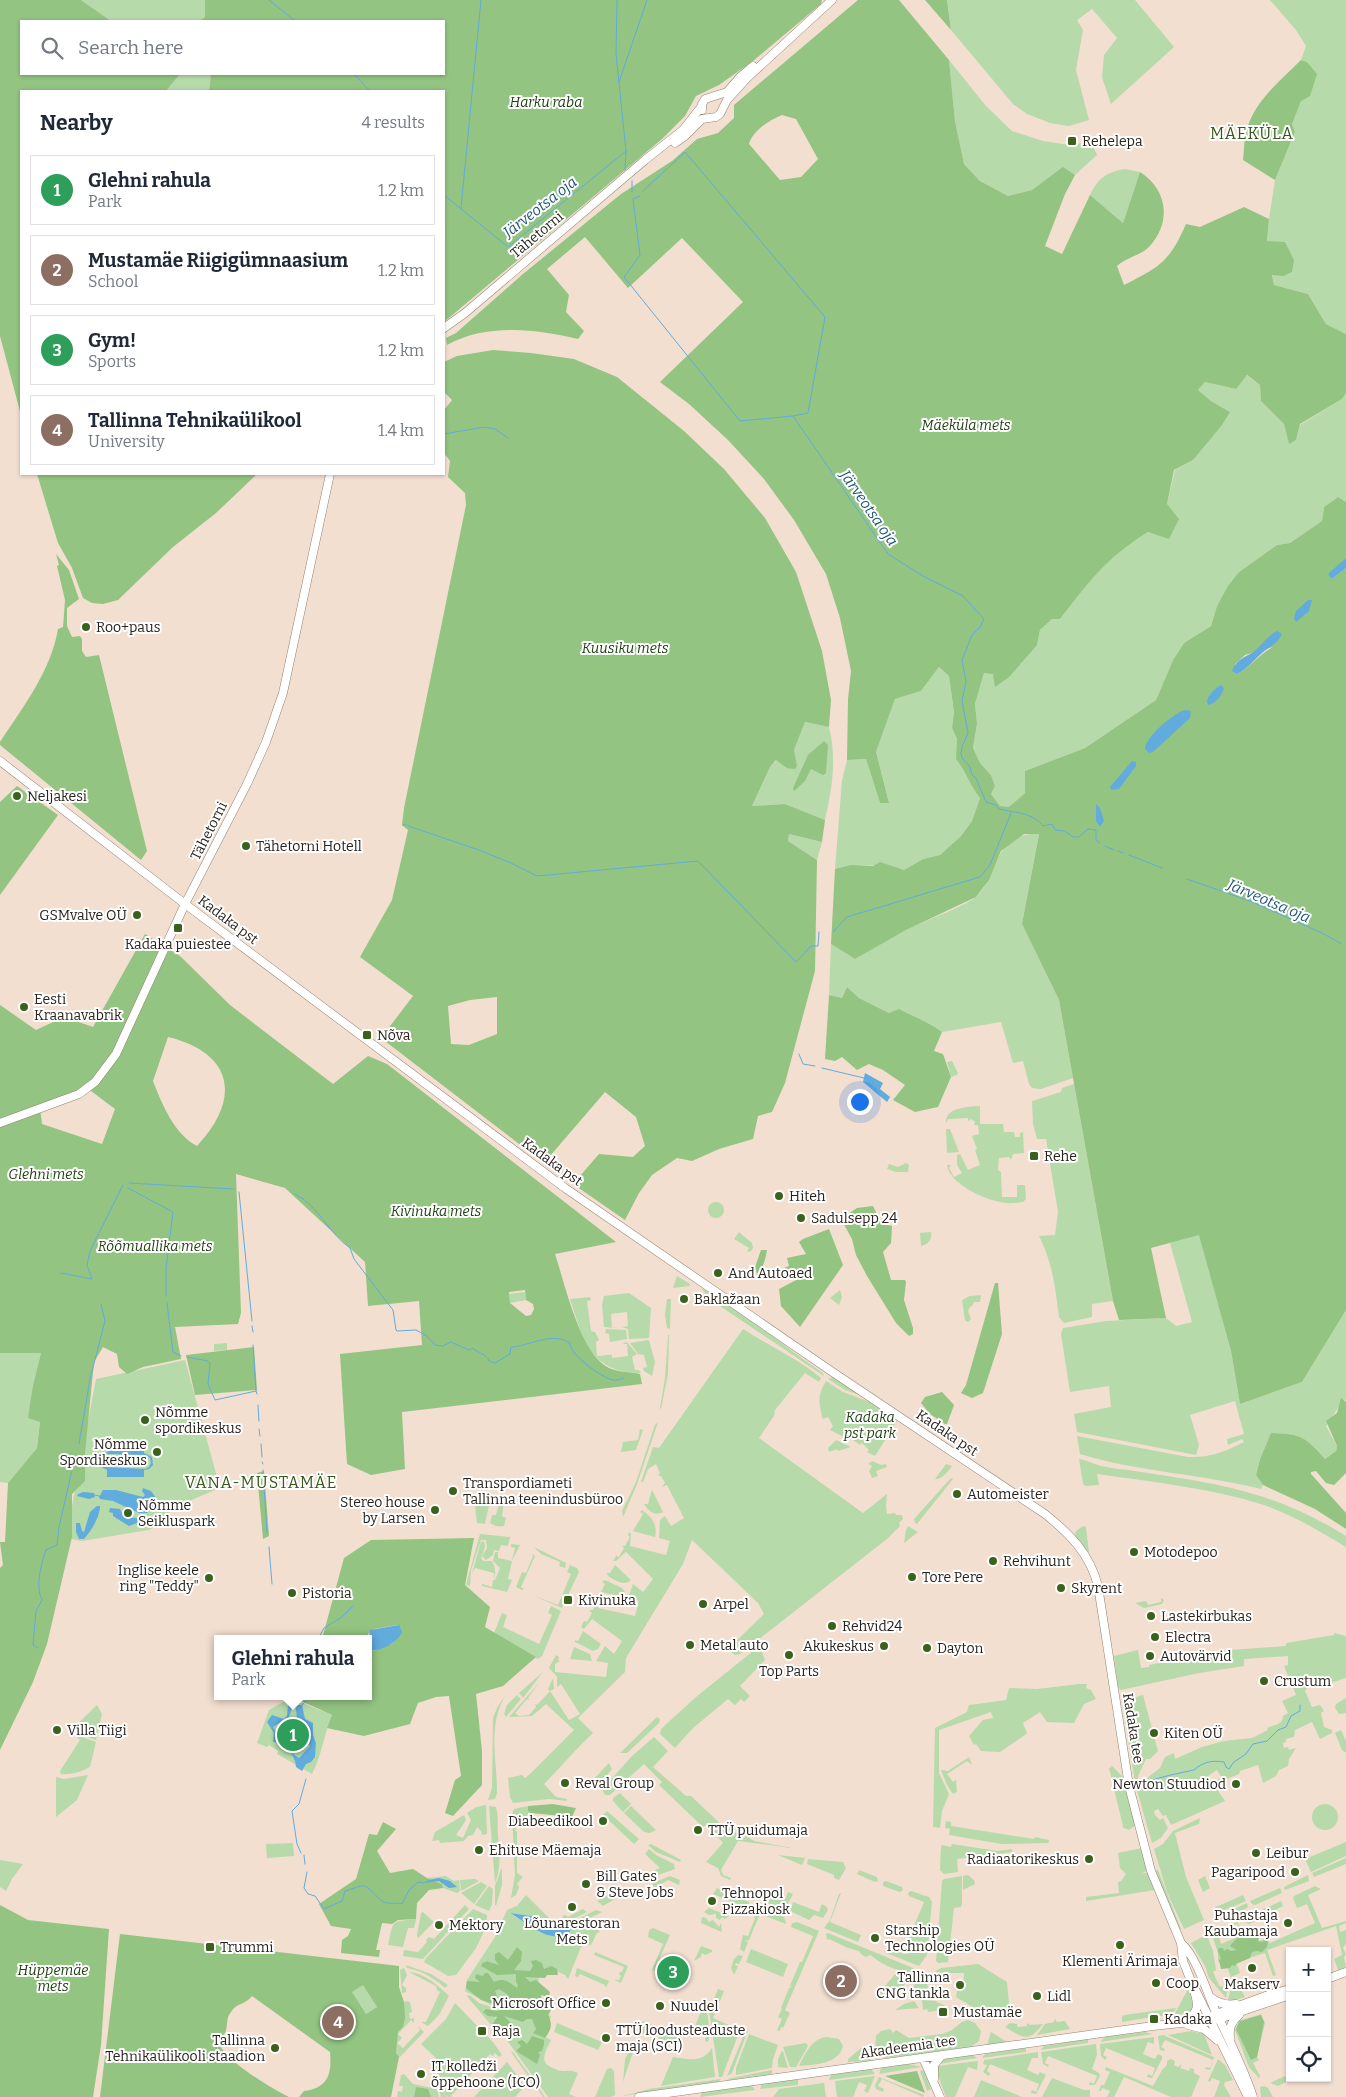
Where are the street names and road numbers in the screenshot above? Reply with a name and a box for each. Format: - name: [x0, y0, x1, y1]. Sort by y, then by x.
- street label: Tähetorni: [507, 208, 567, 262]
- street label: Tähetorni: [187, 799, 231, 863]
- street label: Kadaka pst: [195, 892, 261, 948]
- street label: Kadaka pst: [518, 1134, 586, 1190]
- street label: Kadaka pst: [913, 1406, 981, 1460]
- street label: Kadaka tee: [1119, 1692, 1147, 1764]
- street label: Akadeemia tee: [859, 2032, 957, 2062]

